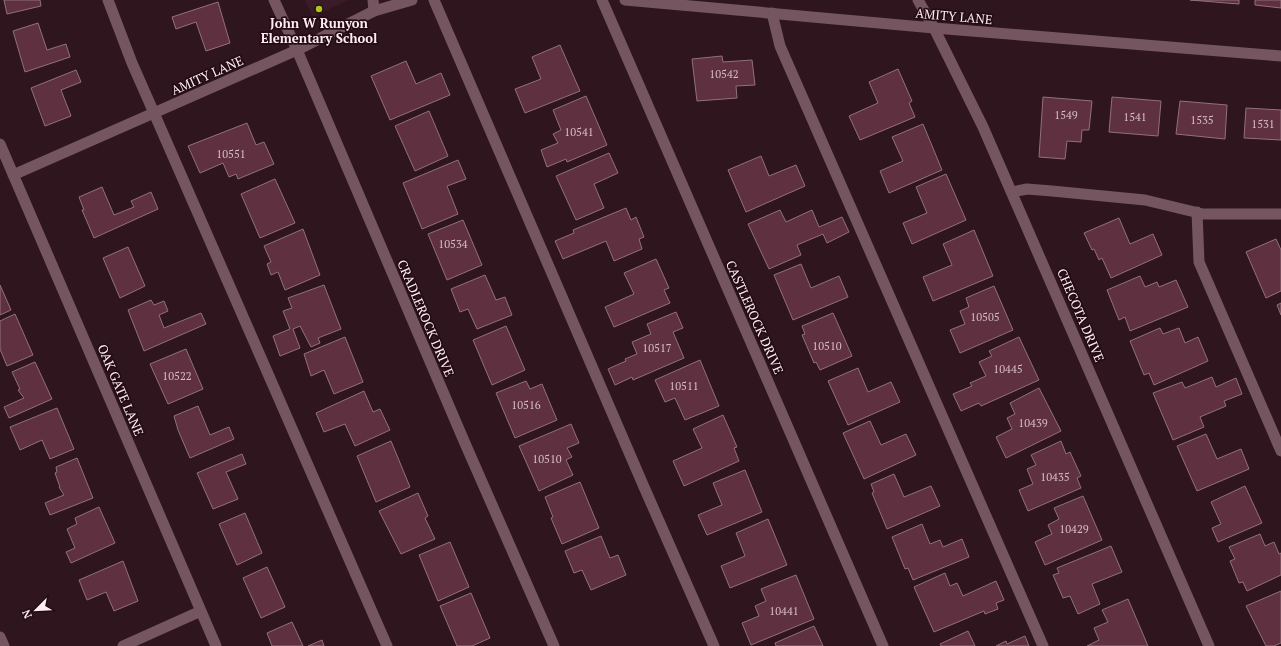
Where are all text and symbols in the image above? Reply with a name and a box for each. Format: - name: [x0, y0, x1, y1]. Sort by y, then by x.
- marker: John W Runyon Elementary School: [314, 4, 324, 14]
- street label: AMITY LANE: [915, 4, 993, 28]
- place label: John W Runyon Elementary School: [261, 14, 377, 47]
- street label: AMITY LANE: [168, 51, 246, 99]
- house number: 10542: [709, 67, 739, 81]
- house number: 1549: [1054, 108, 1078, 122]
- house number: 1541: [1123, 110, 1147, 124]
- house number: 1535: [1190, 113, 1214, 127]
- house number: 1531: [1251, 117, 1275, 131]
- house number: 10541: [564, 125, 594, 139]
- house number: 10551: [216, 147, 246, 161]
- house number: 10534: [438, 237, 468, 251]
- street label: CRADLEROCK DRIVE: [393, 257, 459, 379]
- street label: CASTLEROCK DRIVE: [722, 257, 788, 377]
- street label: CHECOTA DRIVE: [1053, 265, 1109, 365]
- house number: 10505: [970, 310, 1000, 324]
- house number: 10510: [812, 339, 842, 353]
- street label: OAK GATE LANE: [94, 341, 148, 439]
- house number: 10517: [642, 341, 672, 355]
- house number: 10445: [993, 362, 1023, 376]
- house number: 10522: [162, 369, 192, 383]
- house number: 10511: [669, 379, 699, 393]
- house number: 10516: [511, 398, 541, 412]
- house number: 10439: [1018, 416, 1048, 430]
- house number: 10510: [532, 452, 562, 466]
- house number: 10435: [1040, 470, 1070, 484]
- house number: 10429: [1059, 522, 1089, 536]
- north arrow: [16, 590, 56, 630]
- house number: 10441: [769, 604, 799, 618]
- text: N: [19, 607, 35, 621]

